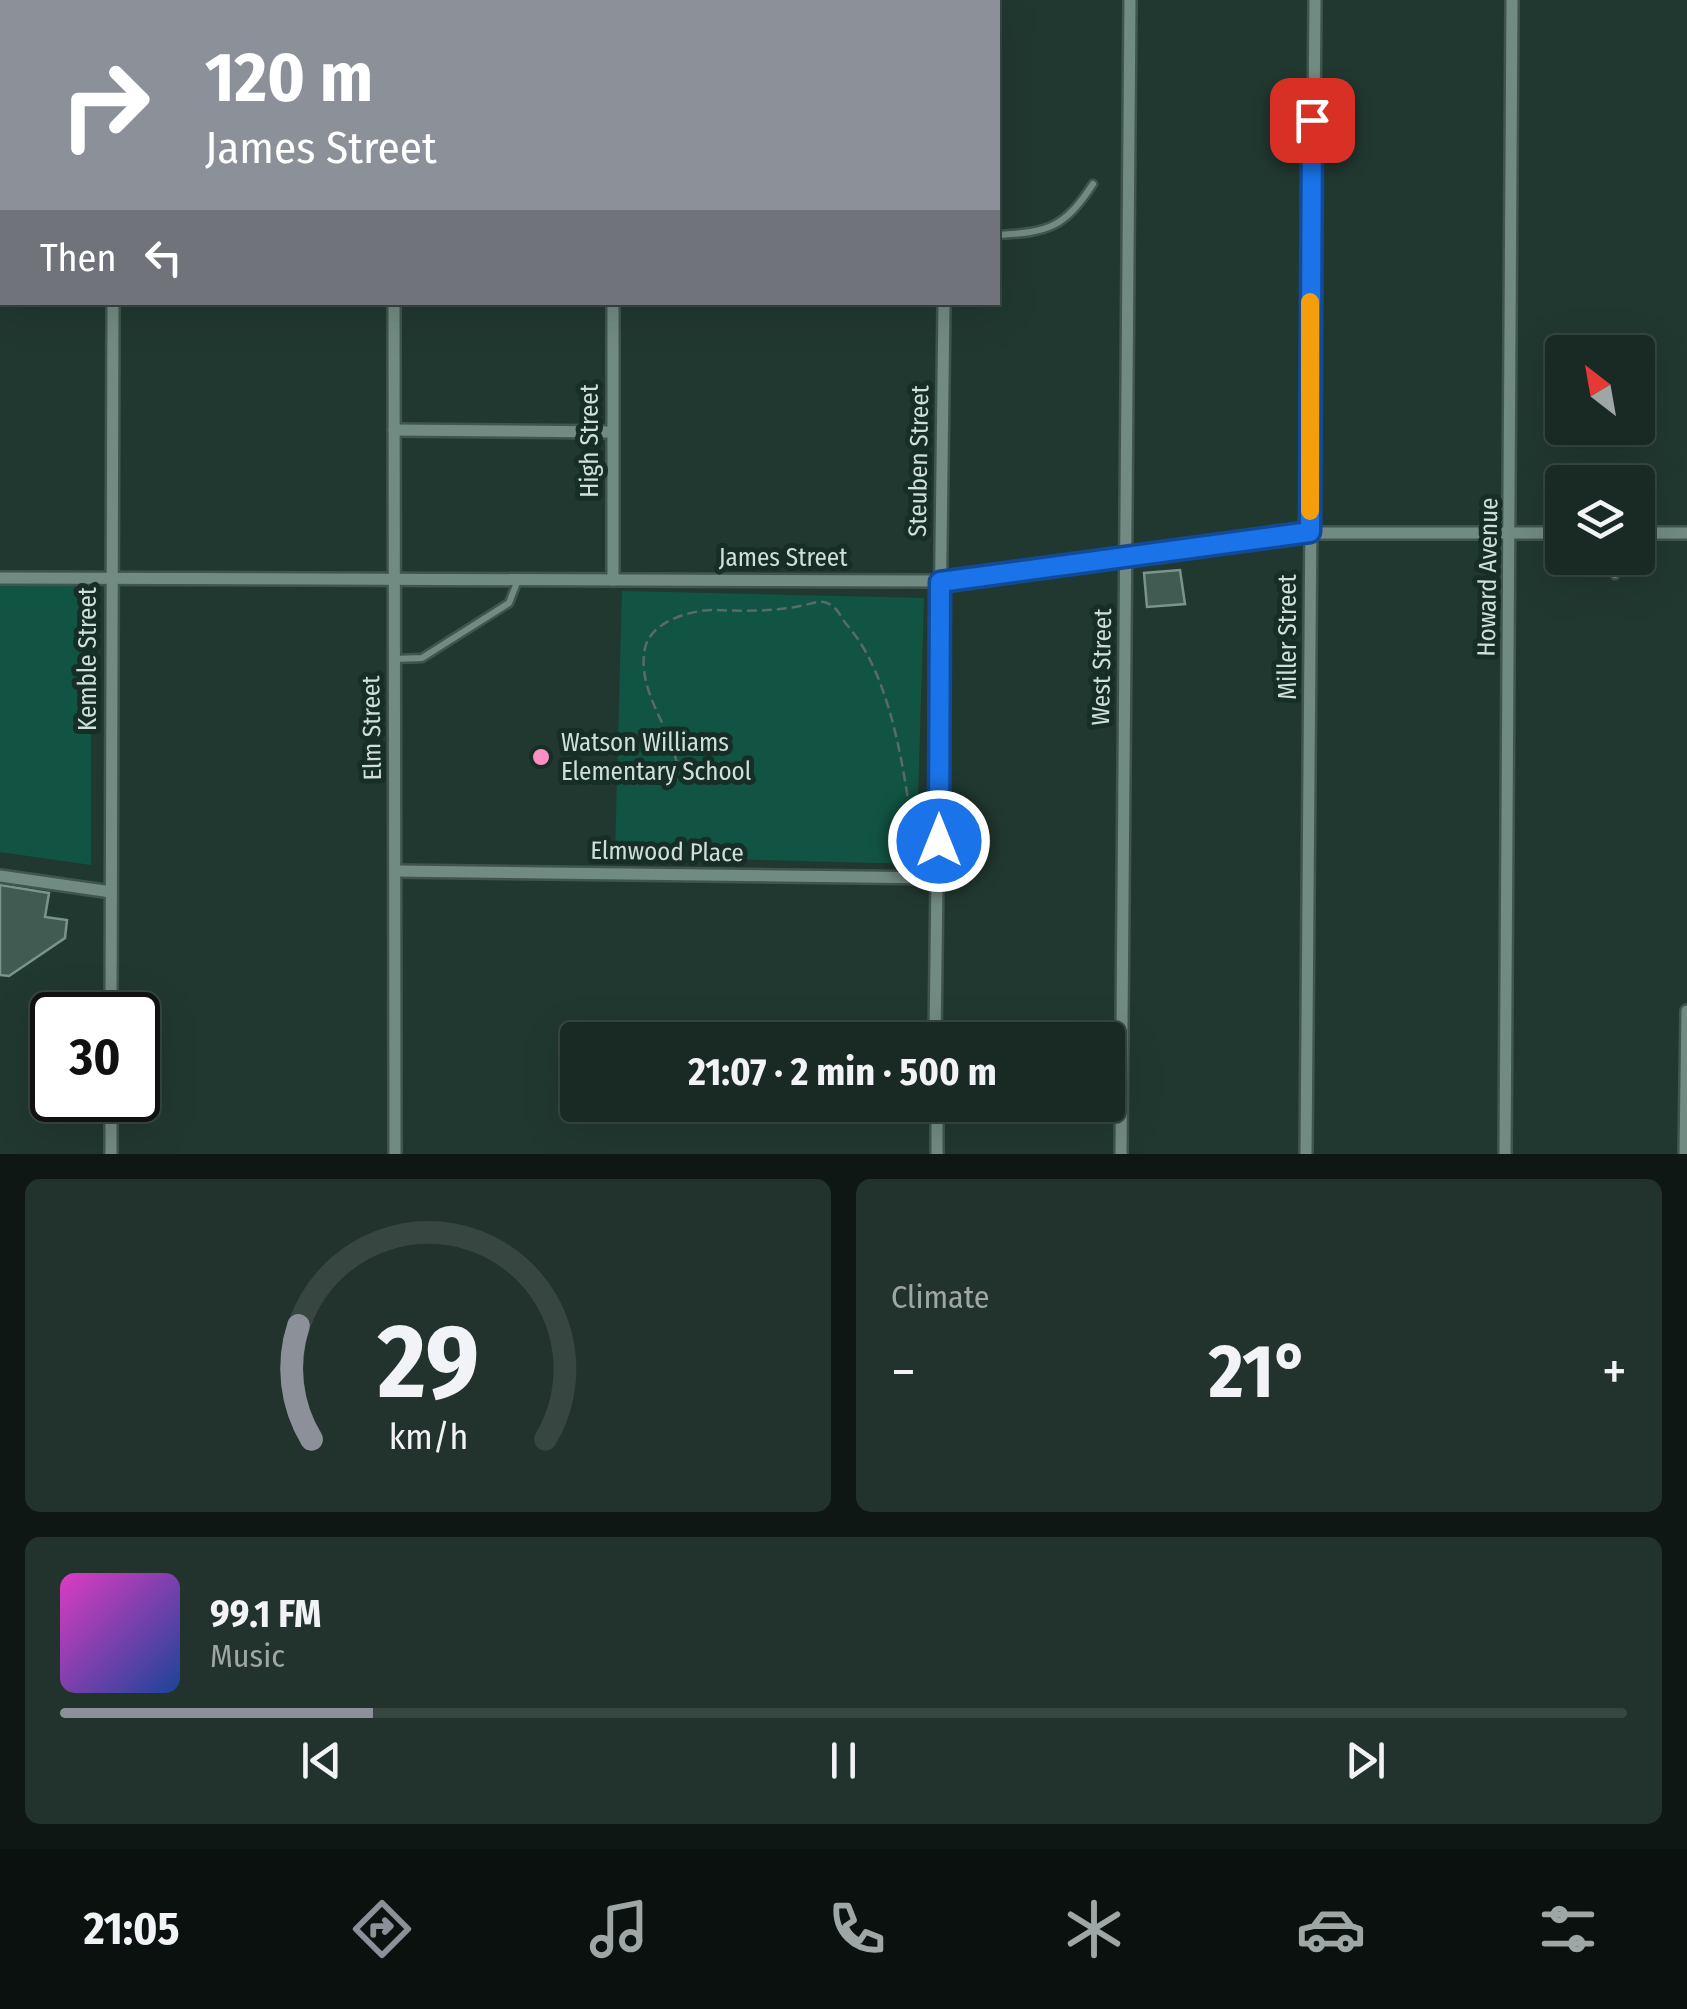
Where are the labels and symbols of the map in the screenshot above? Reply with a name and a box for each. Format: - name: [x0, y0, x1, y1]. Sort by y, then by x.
- pin: [1270, 78, 1355, 163]
- north arrow: [1545, 335, 1655, 445]
- street label: High Street: [575, 383, 605, 498]
- street label: Steuben Street: [903, 384, 935, 537]
- street label: Howard Avenue: [1472, 497, 1504, 657]
- street label: James Street: [719, 543, 848, 573]
- street label: Miller Street: [1273, 573, 1303, 700]
- street label: Kemble Street: [73, 586, 103, 731]
- street label: West Street: [1086, 607, 1118, 726]
- street label: Elm Street: [356, 675, 388, 781]
- place label: Watson Williams Elementary School: [561, 728, 752, 787]
- marker: Watson Williams Elementary School: [530, 746, 552, 768]
- position arrow: [887, 789, 991, 893]
- street label: Elmwood Place: [590, 836, 744, 868]
- speed limit sign: 30: [30, 992, 160, 1122]

